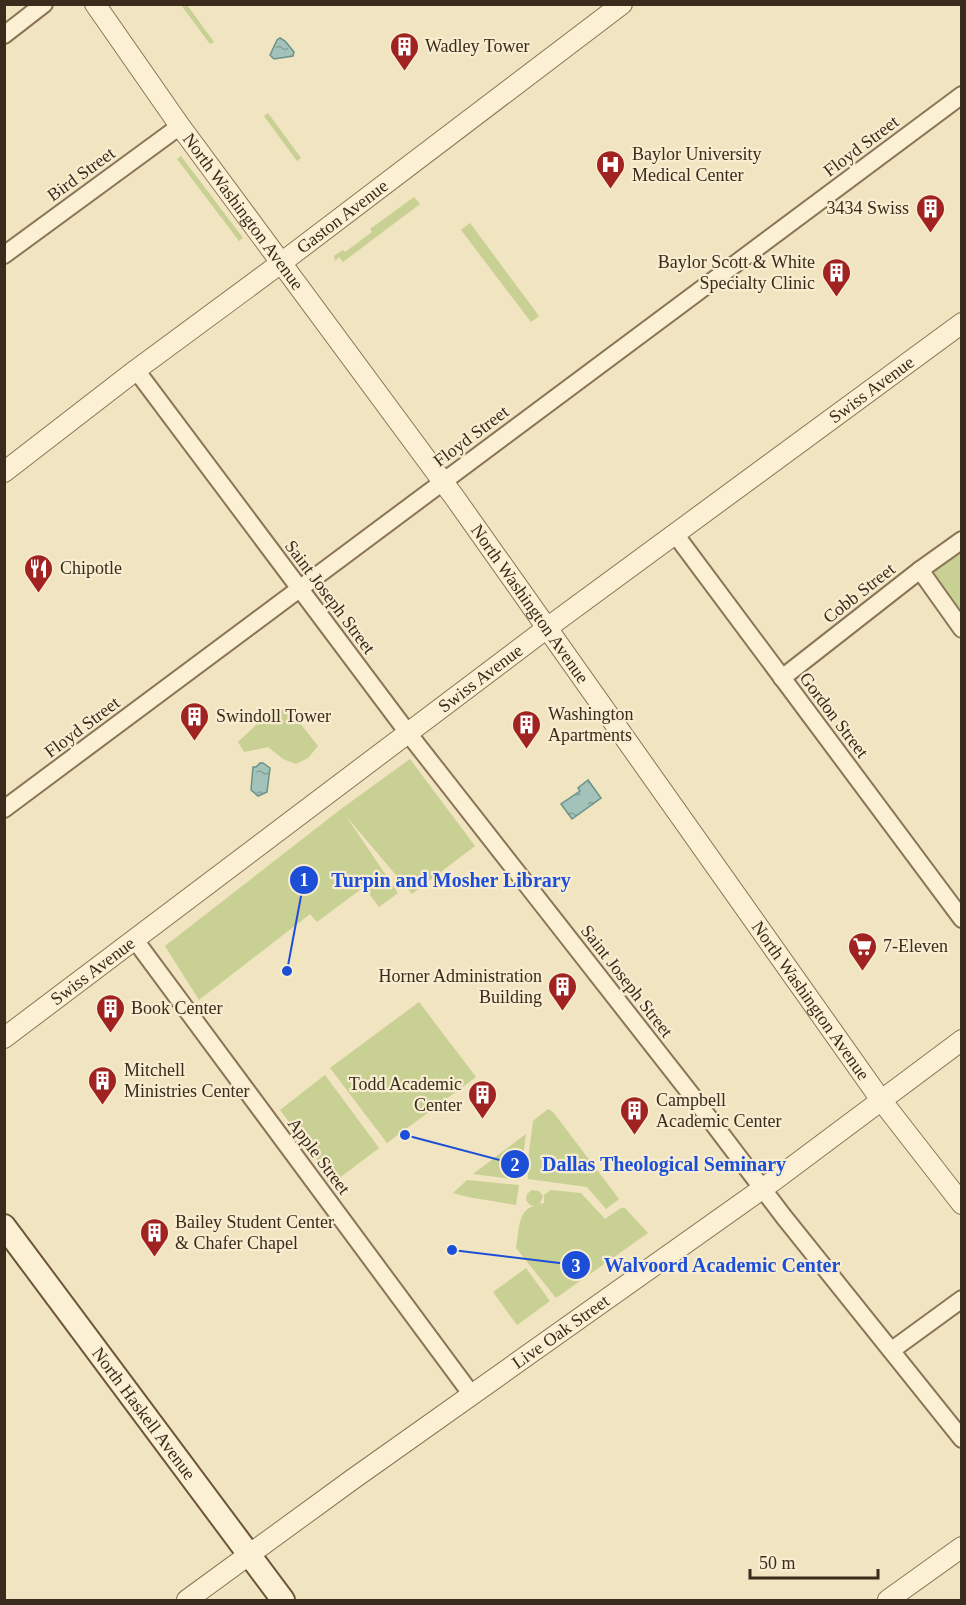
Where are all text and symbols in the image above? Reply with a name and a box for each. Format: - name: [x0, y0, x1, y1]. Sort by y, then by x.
- building icon: Wadley Tower: [388, 30, 420, 72]
- place label: Wadley Tower: [425, 36, 529, 56]
- street label: Floyd Street: [820, 111, 902, 181]
- street label: North Washington Avenue: [179, 129, 308, 294]
- street label: Bird Street: [43, 143, 119, 205]
- place label: Baylor University Medical Center: [632, 144, 761, 185]
- hospital icon: Baylor University Medical Center: [595, 148, 627, 190]
- street label: Gaston Avenue: [293, 175, 392, 257]
- building icon: 3434 Swiss: [914, 192, 946, 234]
- place label: 3434 Swiss: [826, 198, 909, 218]
- place label: Baylor Scott & White Specialty Clinic: [658, 252, 815, 293]
- building icon: Baylor Scott & White Specialty Clinic: [820, 256, 852, 298]
- street label: Swiss Avenue: [825, 352, 918, 427]
- street label: Floyd Street: [430, 401, 512, 471]
- street label: North Washington Avenue: [467, 521, 593, 687]
- street label: Saint Joseph Street: [281, 536, 379, 658]
- restaurant icon: Chipotle: [23, 552, 55, 594]
- place label: Chipotle: [60, 558, 122, 578]
- street label: Cobb Street: [819, 559, 899, 627]
- street label: Swiss Avenue: [434, 640, 526, 716]
- street label: Gordon Street: [795, 668, 873, 762]
- street label: Floyd Street: [41, 692, 123, 762]
- building icon: Swindoll Tower: [179, 700, 211, 742]
- place label: Washington Apartments: [548, 704, 634, 745]
- place label: Swindoll Tower: [216, 706, 331, 726]
- building icon: Washington Apartments: [511, 708, 543, 750]
- callout: Turpin and Mosher Library: [289, 861, 583, 899]
- text: Turpin and Mosher Library: [331, 869, 571, 892]
- text: 1: [300, 870, 309, 890]
- street label: North Washington Avenue: [748, 917, 874, 1084]
- street label: Saint Joseph Street: [577, 921, 677, 1041]
- supermarket icon: 7-Eleven: [846, 930, 878, 972]
- street label: Swiss Avenue: [47, 933, 139, 1009]
- place label: 7-Eleven: [883, 936, 948, 956]
- place label: Horner Administration Building: [379, 966, 542, 1007]
- building icon: Horner Administration Building: [547, 970, 579, 1012]
- building icon: Book Center: [94, 992, 126, 1034]
- place label: Book Center: [131, 998, 223, 1018]
- place label: Mitchell Ministries Center: [124, 1060, 249, 1101]
- building icon: Mitchell Ministries Center: [87, 1064, 119, 1106]
- place label: Todd Academic Center: [349, 1074, 462, 1115]
- building icon: Todd Academic Center: [467, 1078, 499, 1120]
- place label: Campbell Academic Center: [656, 1090, 781, 1131]
- building icon: Campbell Academic Center: [619, 1094, 651, 1136]
- street label: Apple Street: [284, 1114, 354, 1198]
- callout: Dallas Theological Seminary: [500, 1145, 798, 1183]
- text: Dallas Theological Seminary: [542, 1153, 786, 1176]
- text: 2: [511, 1155, 520, 1175]
- place label: Bailey Student Center & Chafer Chapel: [175, 1212, 334, 1253]
- building icon: Bailey Student Center & Chafer Chapel: [138, 1216, 170, 1258]
- callout: Walvoord Academic Center: [561, 1246, 853, 1284]
- text: Walvoord Academic Center: [604, 1254, 840, 1276]
- text: 3: [572, 1256, 581, 1276]
- street label: Live Oak Street: [508, 1291, 613, 1373]
- street label: North Haskell Avenue: [88, 1344, 200, 1484]
- scale bar: [750, 1542, 878, 1580]
- text: 50 m: [759, 1553, 796, 1573]

